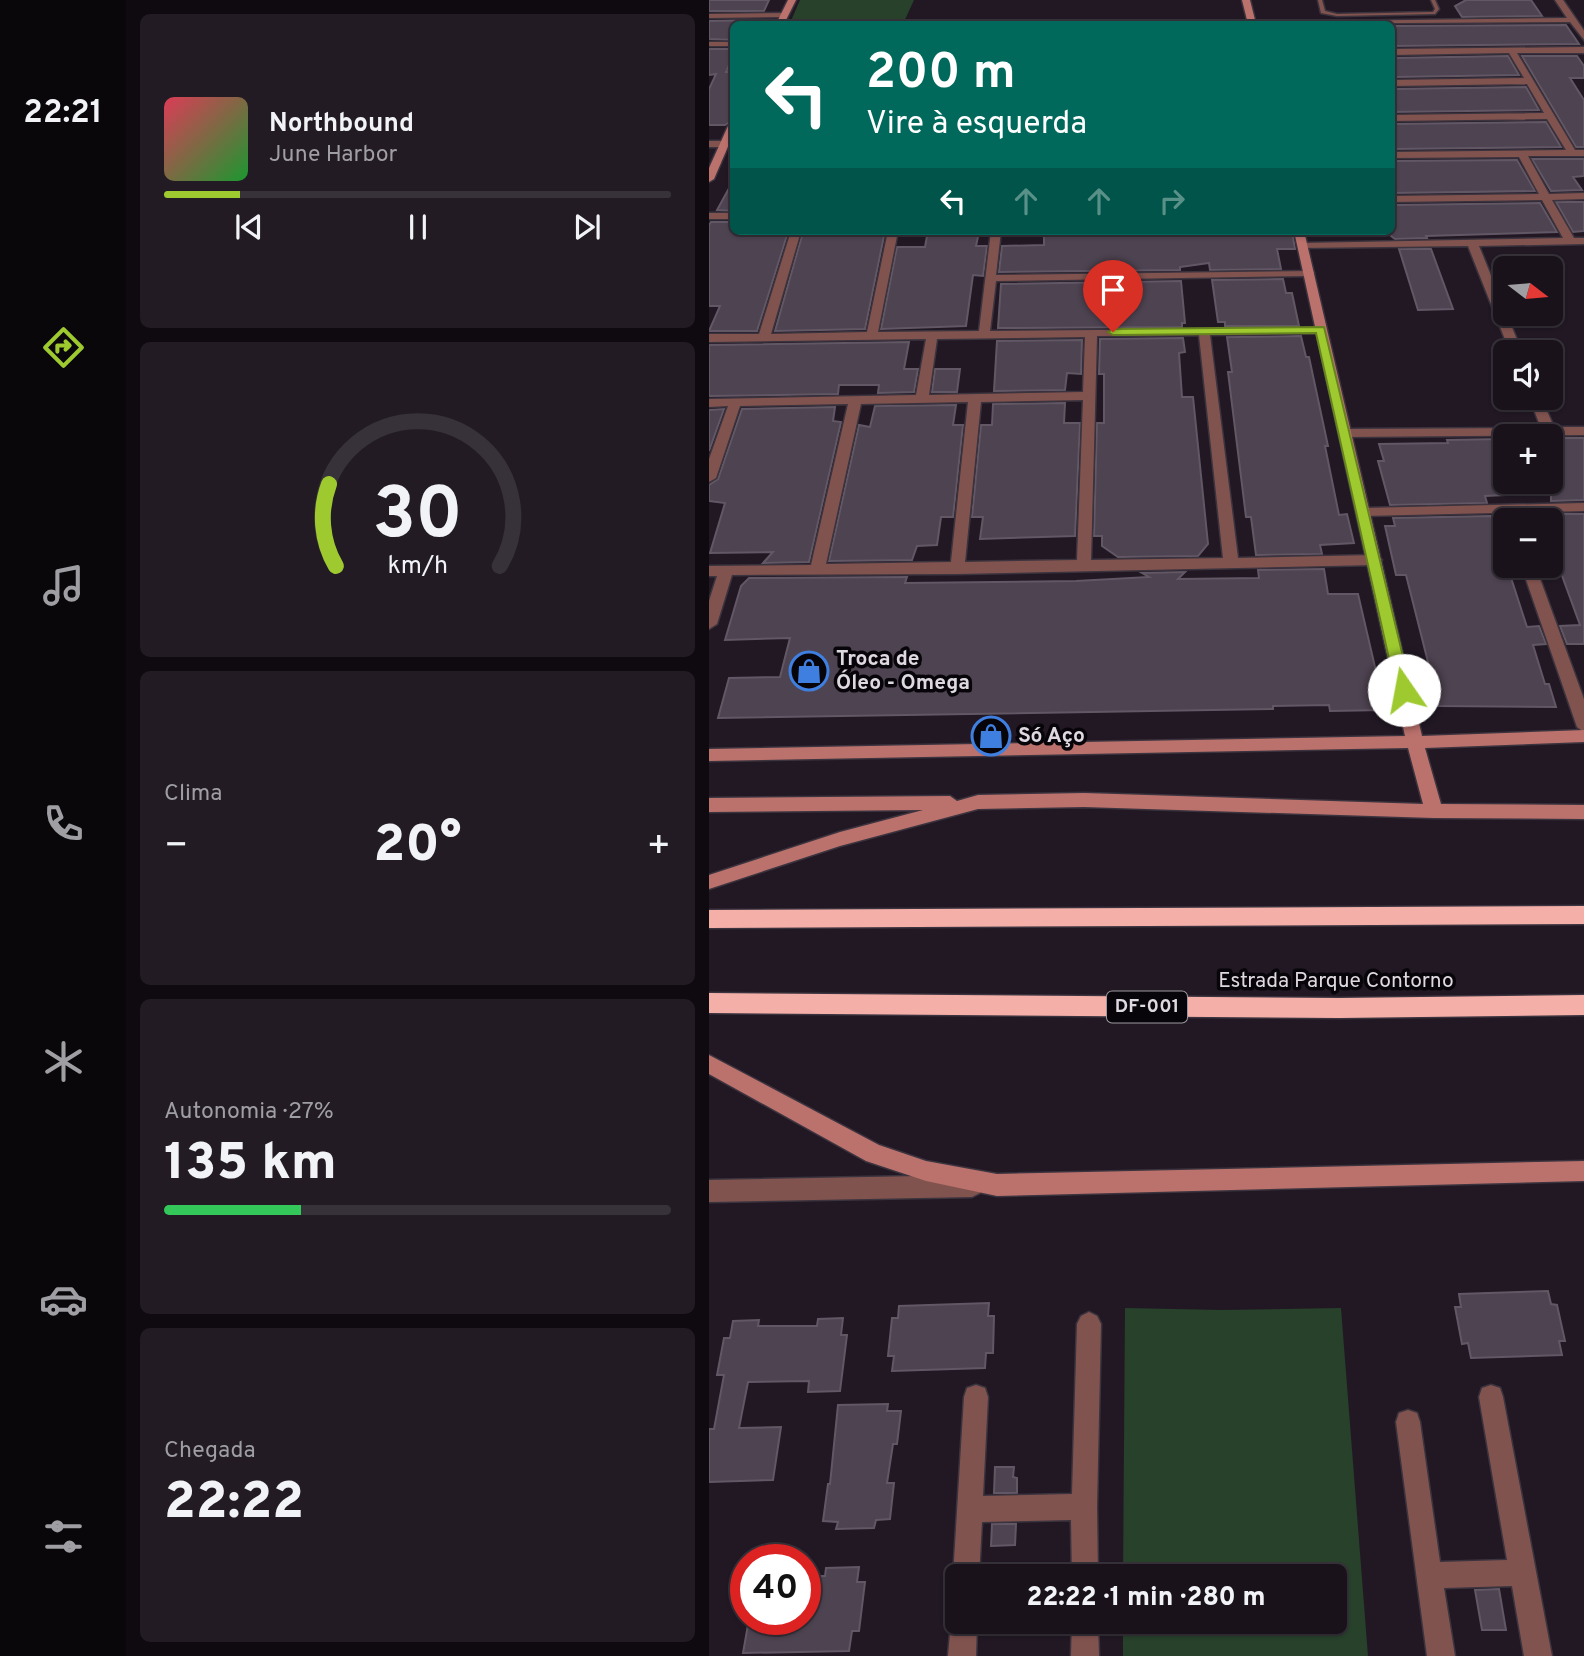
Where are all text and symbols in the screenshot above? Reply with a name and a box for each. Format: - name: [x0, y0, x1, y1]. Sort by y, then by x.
- text: 200 m: [866, 44, 1016, 106]
- icon: left: [751, 49, 842, 140]
- text: 22:21: [23, 94, 103, 134]
- text: Vire à esquerda: [866, 105, 1087, 145]
- text: Northbound: [269, 108, 414, 141]
- text: June Harbor: [269, 141, 397, 170]
- icon: left: [934, 182, 972, 220]
- icon: ahead: [1007, 182, 1045, 220]
- icon: ahead: [1080, 182, 1118, 220]
- icon: right: [1153, 182, 1191, 220]
- icon: previous: [230, 208, 268, 246]
- icon: pause: [399, 208, 437, 246]
- icon: next: [568, 208, 606, 246]
- north arrow: [1493, 256, 1563, 326]
- map controls: [1493, 256, 1563, 578]
- pin: [1083, 260, 1143, 332]
- icon: arrive: [1094, 271, 1132, 309]
- icon: directions: [39, 323, 88, 372]
- button: sound: [1493, 340, 1563, 410]
- button: +: [1493, 424, 1563, 494]
- text: 30: [372, 472, 463, 564]
- button: −: [1493, 508, 1563, 578]
- text: km/h: [387, 550, 448, 582]
- icon: music: [39, 561, 88, 610]
- place label: Troca de Óleo - Omega: [836, 646, 970, 697]
- shop icon: Troca de Óleo - Omega: [788, 650, 830, 692]
- position arrow: [1367, 653, 1441, 727]
- shop icon: Só Aço: [970, 715, 1012, 757]
- place label: Só Aço: [1018, 723, 1085, 750]
- text: Clima: [164, 780, 222, 809]
- icon: phone: [39, 799, 88, 848]
- text: 20°: [373, 814, 462, 880]
- text: −: [164, 823, 189, 872]
- text: +: [646, 823, 671, 872]
- street label: Estrada Parque Contorno: [1218, 968, 1454, 995]
- road number: DF-001: [1107, 992, 1187, 1023]
- icon: climate: [39, 1037, 88, 1086]
- text: Autonomia · 27%: [164, 1098, 334, 1127]
- text: 135 km: [164, 1132, 337, 1198]
- icon: car: [39, 1275, 88, 1324]
- text: Chegada: [164, 1437, 256, 1466]
- text: 22:22: [164, 1471, 304, 1537]
- icon: filters: [39, 1512, 88, 1561]
- speed limit sign: 40: [730, 1544, 821, 1635]
- text: 22:22 · 1 min · 280 m: [1027, 1582, 1265, 1615]

